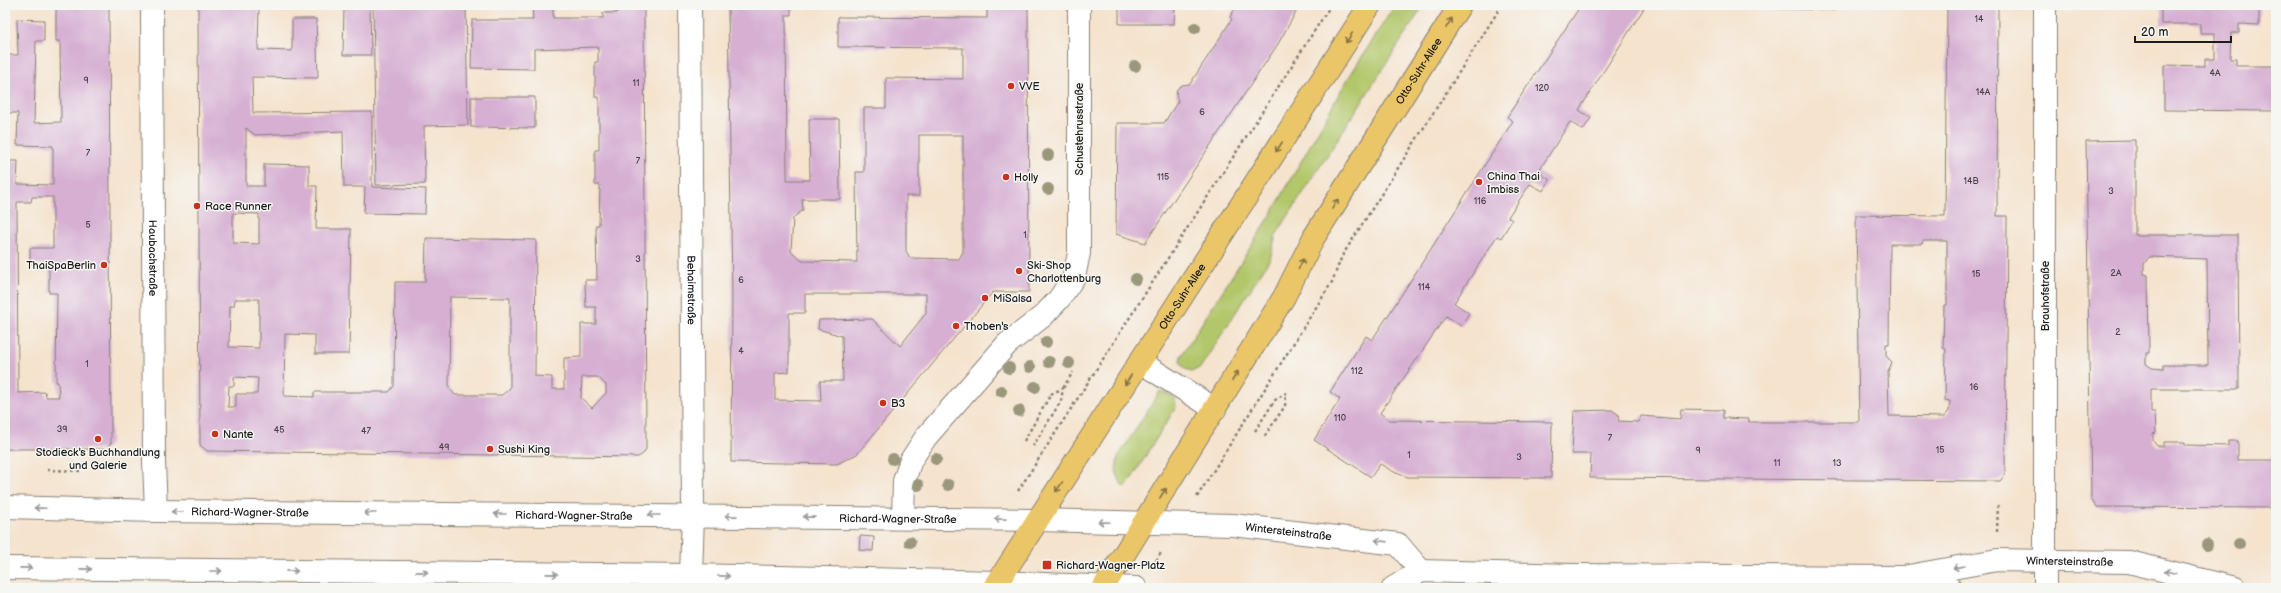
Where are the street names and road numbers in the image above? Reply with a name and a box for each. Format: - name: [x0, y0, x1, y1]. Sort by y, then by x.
- street label: Otto-Suhr-Allee: [1393, 35, 1445, 107]
- street label: Schustehrusstraße: [1073, 82, 1086, 175]
- street label: Haubachstraße: [146, 220, 159, 297]
- street label: Behaimstraße: [684, 255, 698, 325]
- street label: Brauhofstraße: [2039, 260, 2052, 331]
- street label: Otto-Suhr-Allee: [1156, 261, 1209, 332]
- street label: Richard-Wagner-Straße: [191, 505, 309, 520]
- street label: Richard-Wagner-Straße: [515, 509, 633, 523]
- street label: Richard-Wagner-Straße: [839, 512, 957, 526]
- street label: Wintersteinstraße: [1244, 520, 1333, 543]
- street label: Wintersteinstraße: [2026, 554, 2114, 569]

